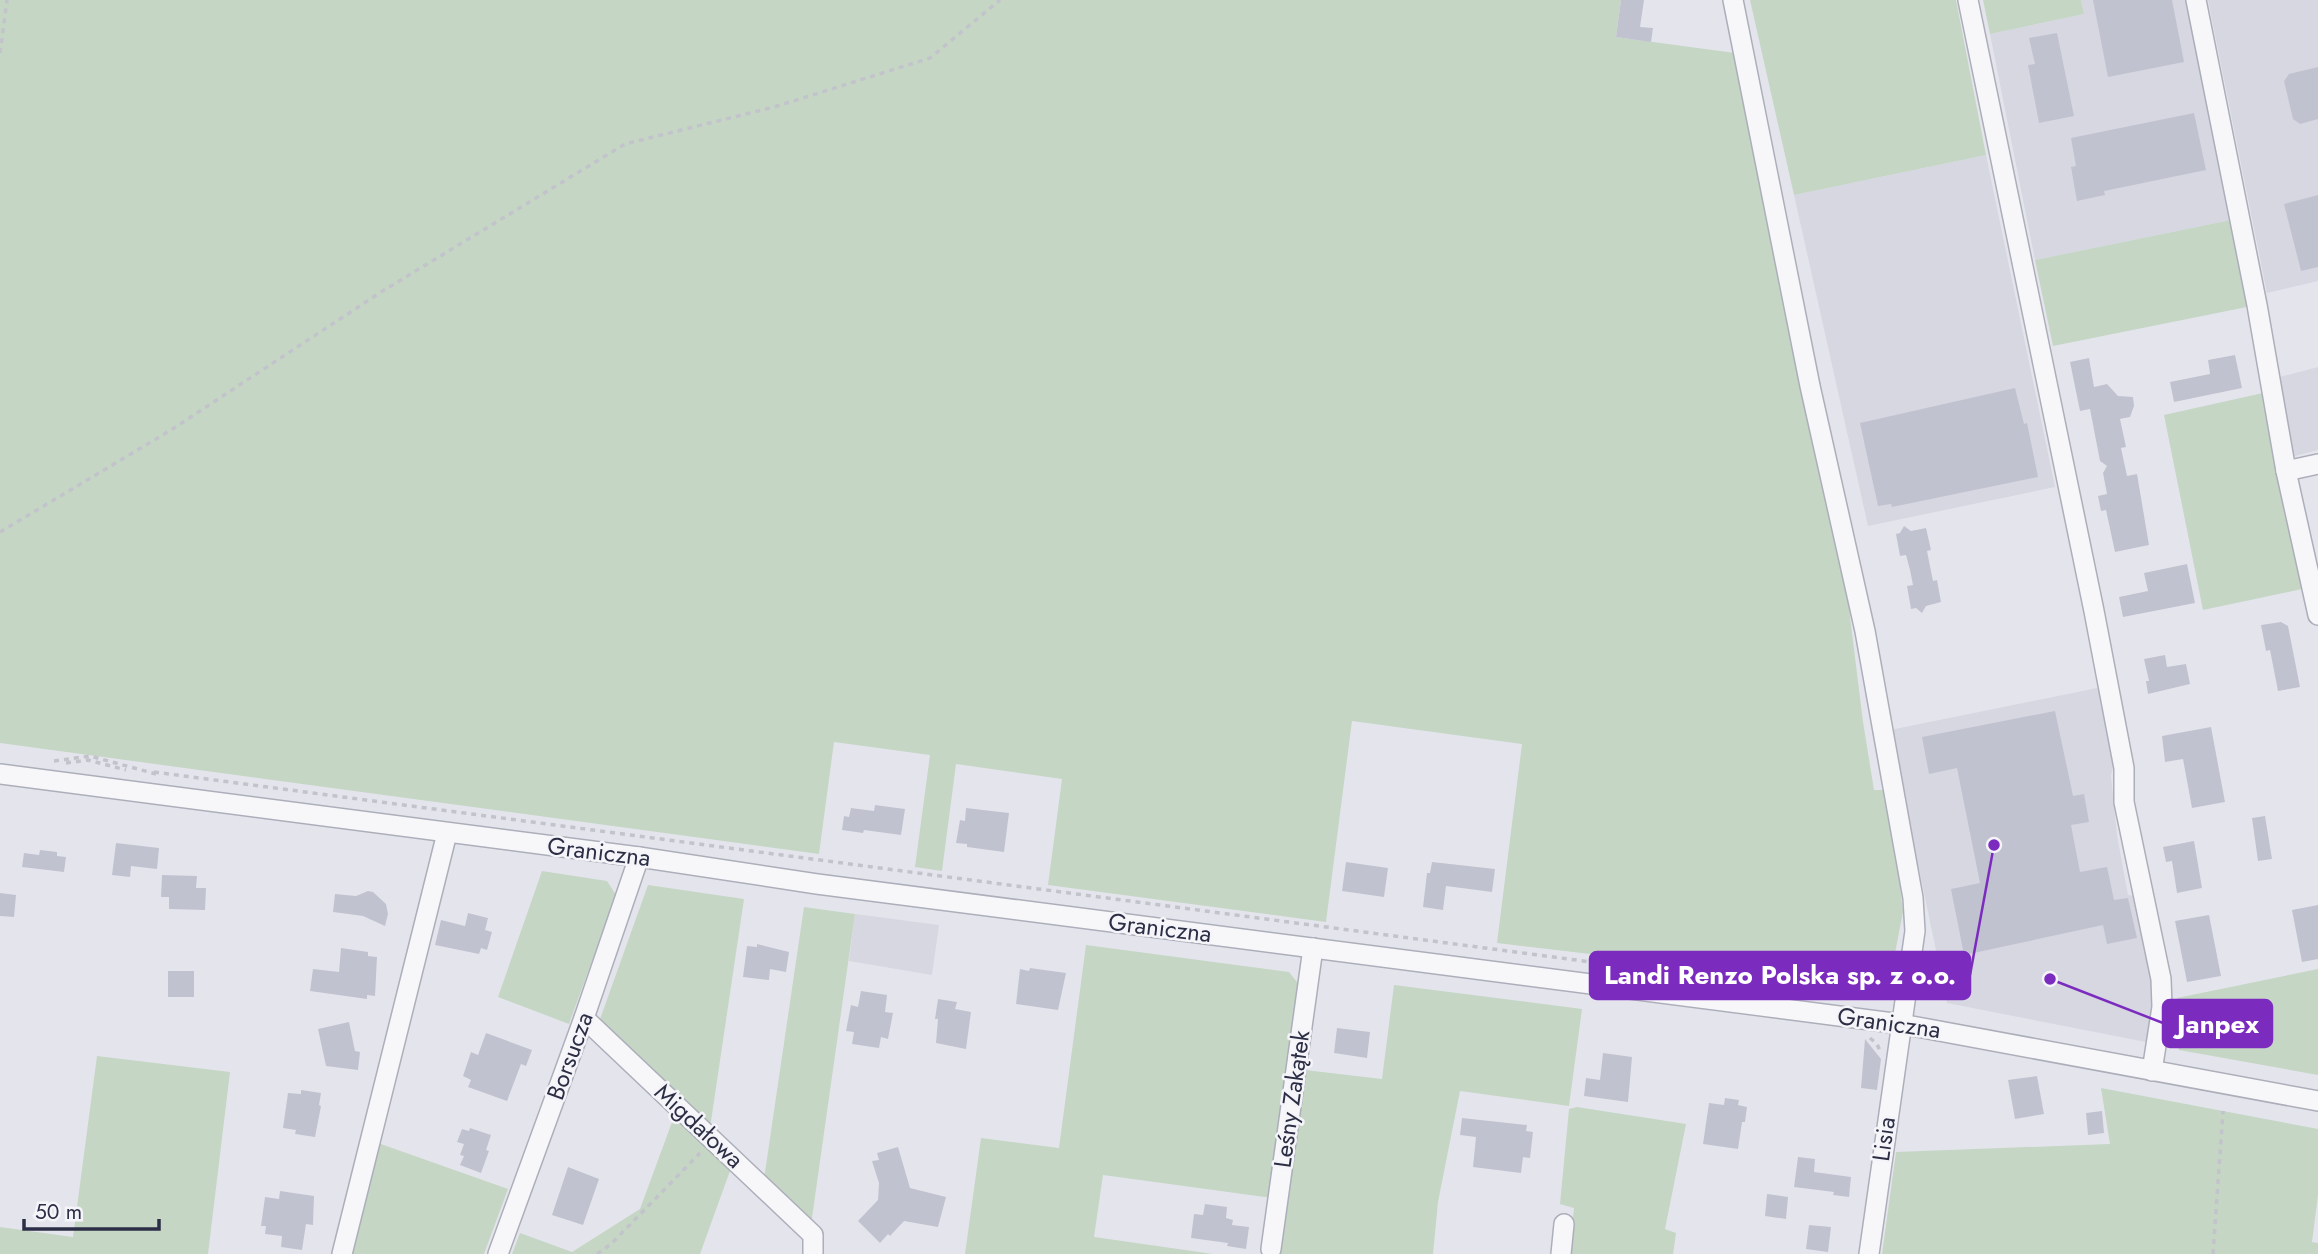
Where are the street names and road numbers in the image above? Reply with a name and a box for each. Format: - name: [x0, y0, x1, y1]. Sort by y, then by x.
- street label: Graniczna: [545, 828, 653, 875]
- street label: Graniczna: [1106, 904, 1214, 951]
- street label: Graniczna: [1835, 998, 1943, 1047]
- street label: Borsucza: [538, 1007, 602, 1105]
- street label: Leśny Zakątek: [1265, 1027, 1319, 1170]
- street label: Migdałowa: [647, 1075, 752, 1176]
- street label: Lisia: [1863, 1114, 1904, 1163]

